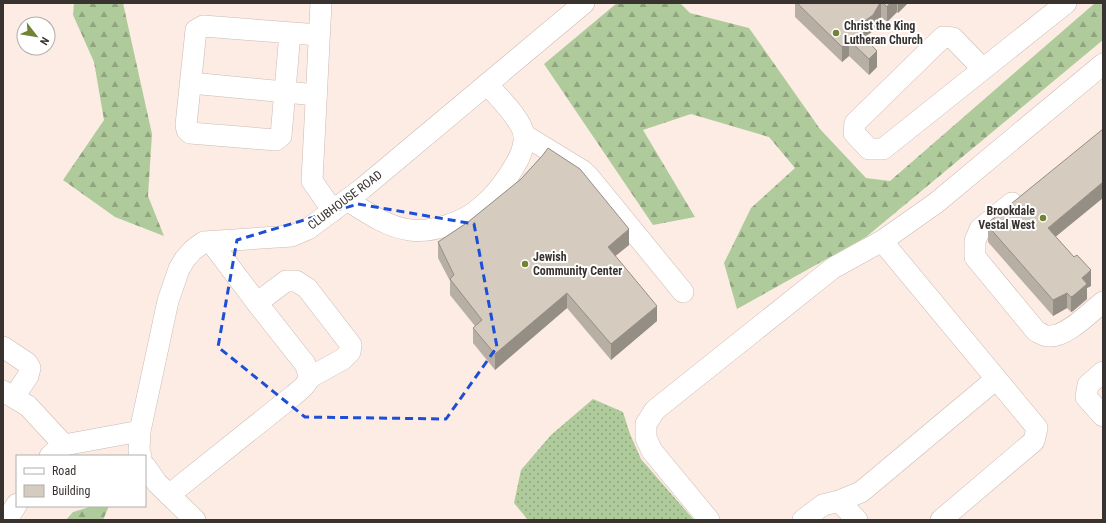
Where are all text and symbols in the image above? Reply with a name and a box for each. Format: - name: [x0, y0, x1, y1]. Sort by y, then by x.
- north arrow: [16, 16, 56, 56]
- place label: Christ the King Lutheran Church: [844, 19, 923, 47]
- marker: Christ the King Lutheran Church: [831, 28, 841, 38]
- text: N: [37, 35, 51, 47]
- street label: CLUBHOUSE ROAD: [305, 168, 385, 232]
- place label: Brookdale Vestal West: [978, 204, 1035, 232]
- marker: Brookdale Vestal West: [1038, 213, 1048, 223]
- place label: Jewish Community Center: [533, 250, 622, 278]
- marker: Jewish Community Center: [520, 259, 530, 269]
- legend: [16, 455, 146, 507]
- text: Road: [52, 464, 76, 478]
- text: Building: [52, 484, 90, 498]

